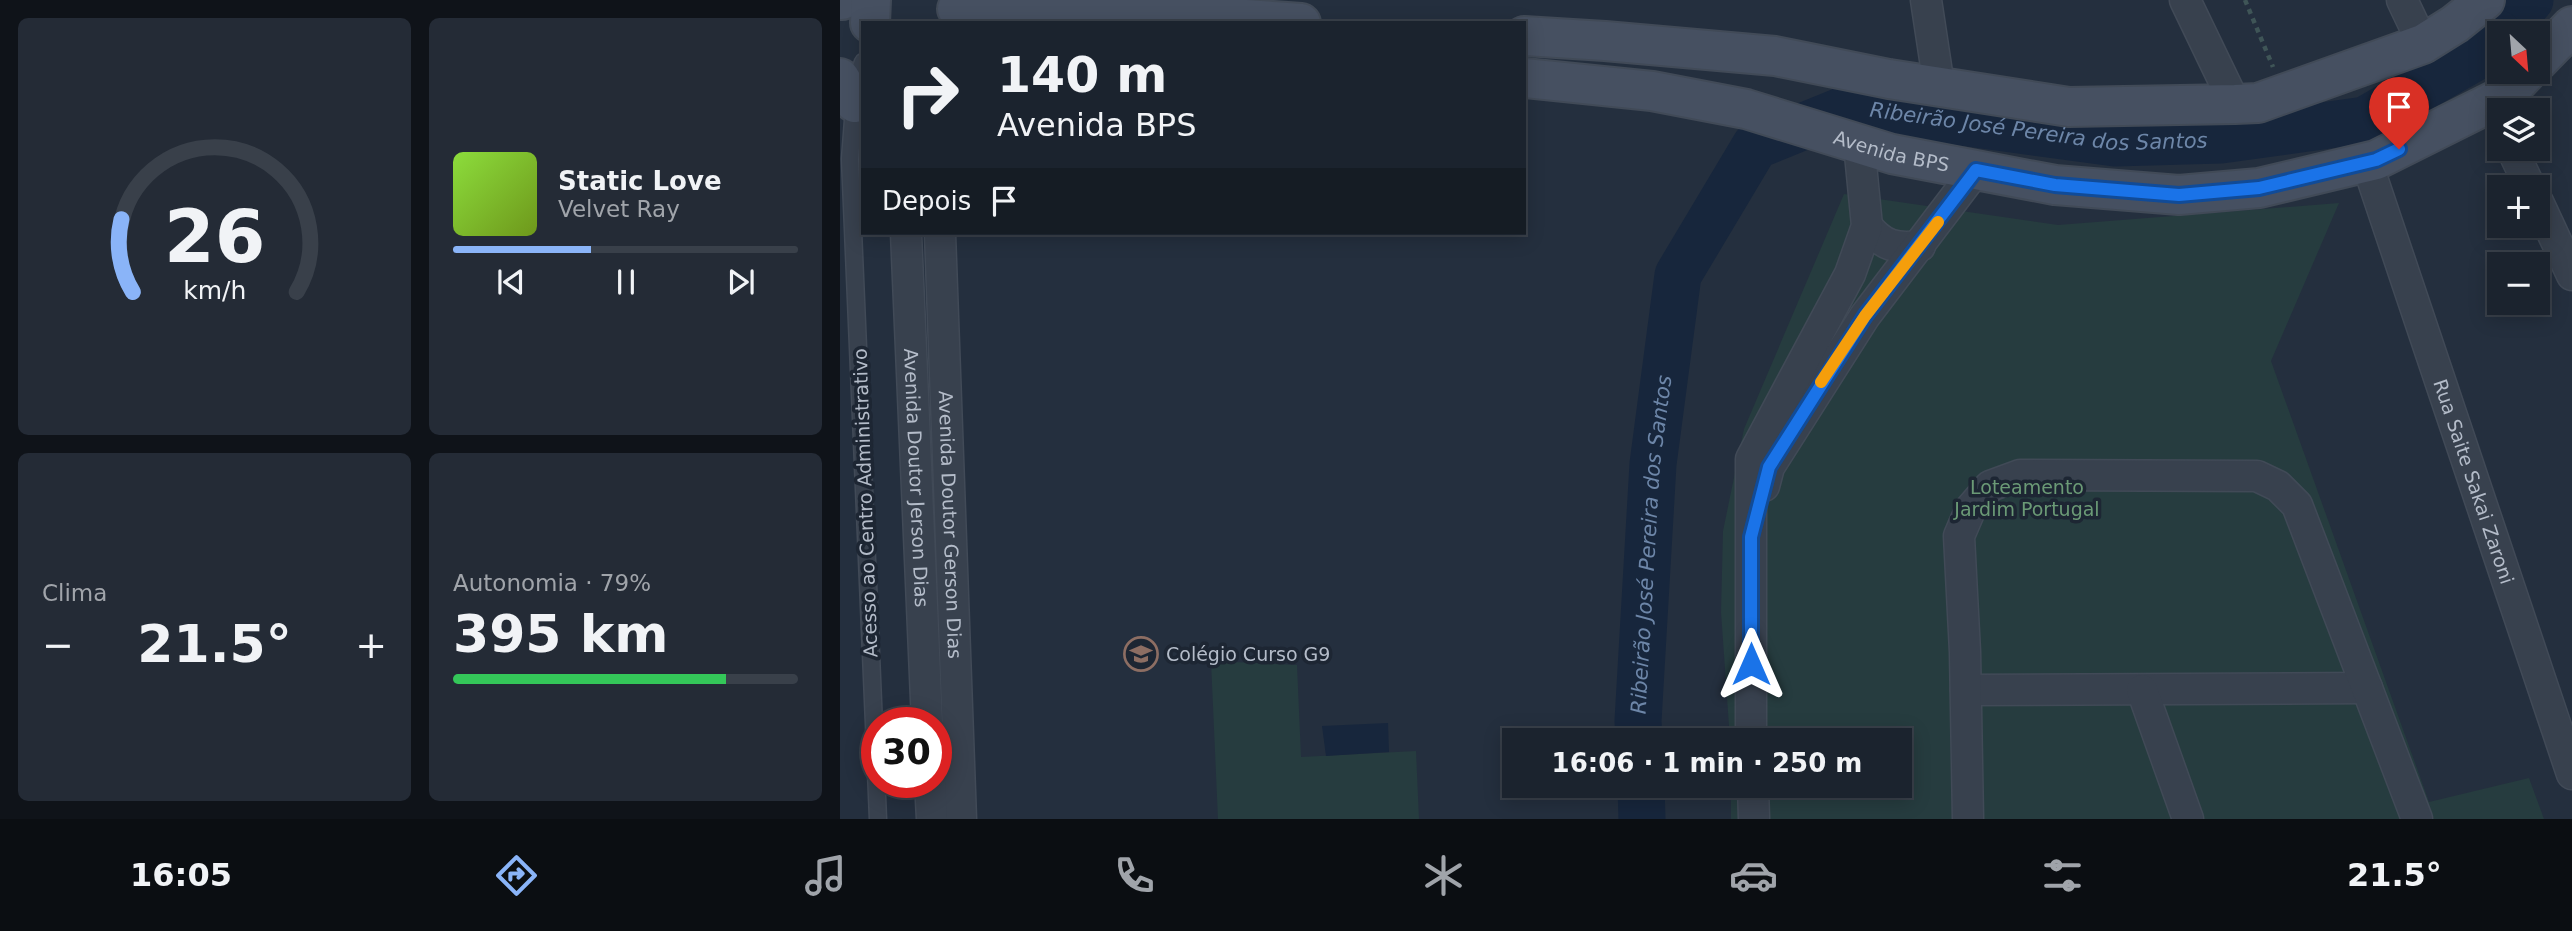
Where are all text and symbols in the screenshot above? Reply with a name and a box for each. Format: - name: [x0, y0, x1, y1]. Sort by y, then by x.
- north arrow: [2487, 21, 2550, 84]
- map controls: [2487, 21, 2550, 315]
- text: 140 m: [997, 47, 1167, 104]
- icon: right: [882, 49, 973, 140]
- pin: [2369, 77, 2429, 149]
- icon: arrive: [2380, 88, 2418, 126]
- water label: Ribeirão José Pereira dos Santos: [1868, 98, 2208, 155]
- button: layers: [2487, 98, 2550, 161]
- text: Avenida BPS: [997, 106, 1196, 144]
- street label: Avenida BPS: [1831, 126, 1951, 176]
- text: Static Love: [558, 166, 722, 196]
- button: +: [2487, 175, 2550, 238]
- icon: arrive: [985, 182, 1023, 220]
- text: Depois: [882, 186, 971, 216]
- text: 26: [164, 195, 265, 280]
- text: Velvet Ray: [558, 196, 680, 222]
- button: −: [2487, 252, 2550, 315]
- icon: previous: [492, 263, 530, 301]
- icon: pause: [607, 263, 645, 301]
- icon: next: [722, 263, 760, 301]
- text: km/h: [183, 276, 246, 305]
- street label: Acesso ao Centro Administrativo: [849, 348, 881, 658]
- street label: Avenida Doutor Jerson Dias: [900, 348, 933, 608]
- water label: Ribeirão José Pereira dos Santos: [1626, 374, 1677, 715]
- street label: Rua Saite Sakai Zaroni: [2429, 376, 2518, 587]
- street label: Avenida Doutor Gerson Dias: [935, 390, 966, 659]
- park label: Loteamento Jardim Portugal: [1953, 476, 2100, 520]
- text: Autonomia · 79%: [453, 570, 651, 596]
- text: Clima: [42, 580, 107, 606]
- text: 395 km: [453, 604, 668, 664]
- text: 21.5°: [137, 614, 292, 674]
- text: −: [42, 623, 74, 667]
- text: +: [355, 623, 387, 667]
- position arrow: [1714, 627, 1788, 701]
- school or university icon: Colégio Curso G9: [1122, 635, 1160, 673]
- place label: Colégio Curso G9: [1166, 643, 1330, 665]
- speed limit sign: 30: [861, 707, 952, 798]
- text: 16:06 · 1 min · 250 m: [1552, 748, 1862, 778]
- icon: directions: [492, 851, 541, 900]
- icon: music: [801, 851, 850, 900]
- icon: phone: [1110, 851, 1159, 900]
- icon: climate: [1419, 851, 1468, 900]
- icon: car: [1729, 851, 1778, 900]
- icon: filters: [2038, 851, 2087, 900]
- text: 16:05: [130, 856, 232, 894]
- text: 21.5°: [2347, 856, 2442, 894]

